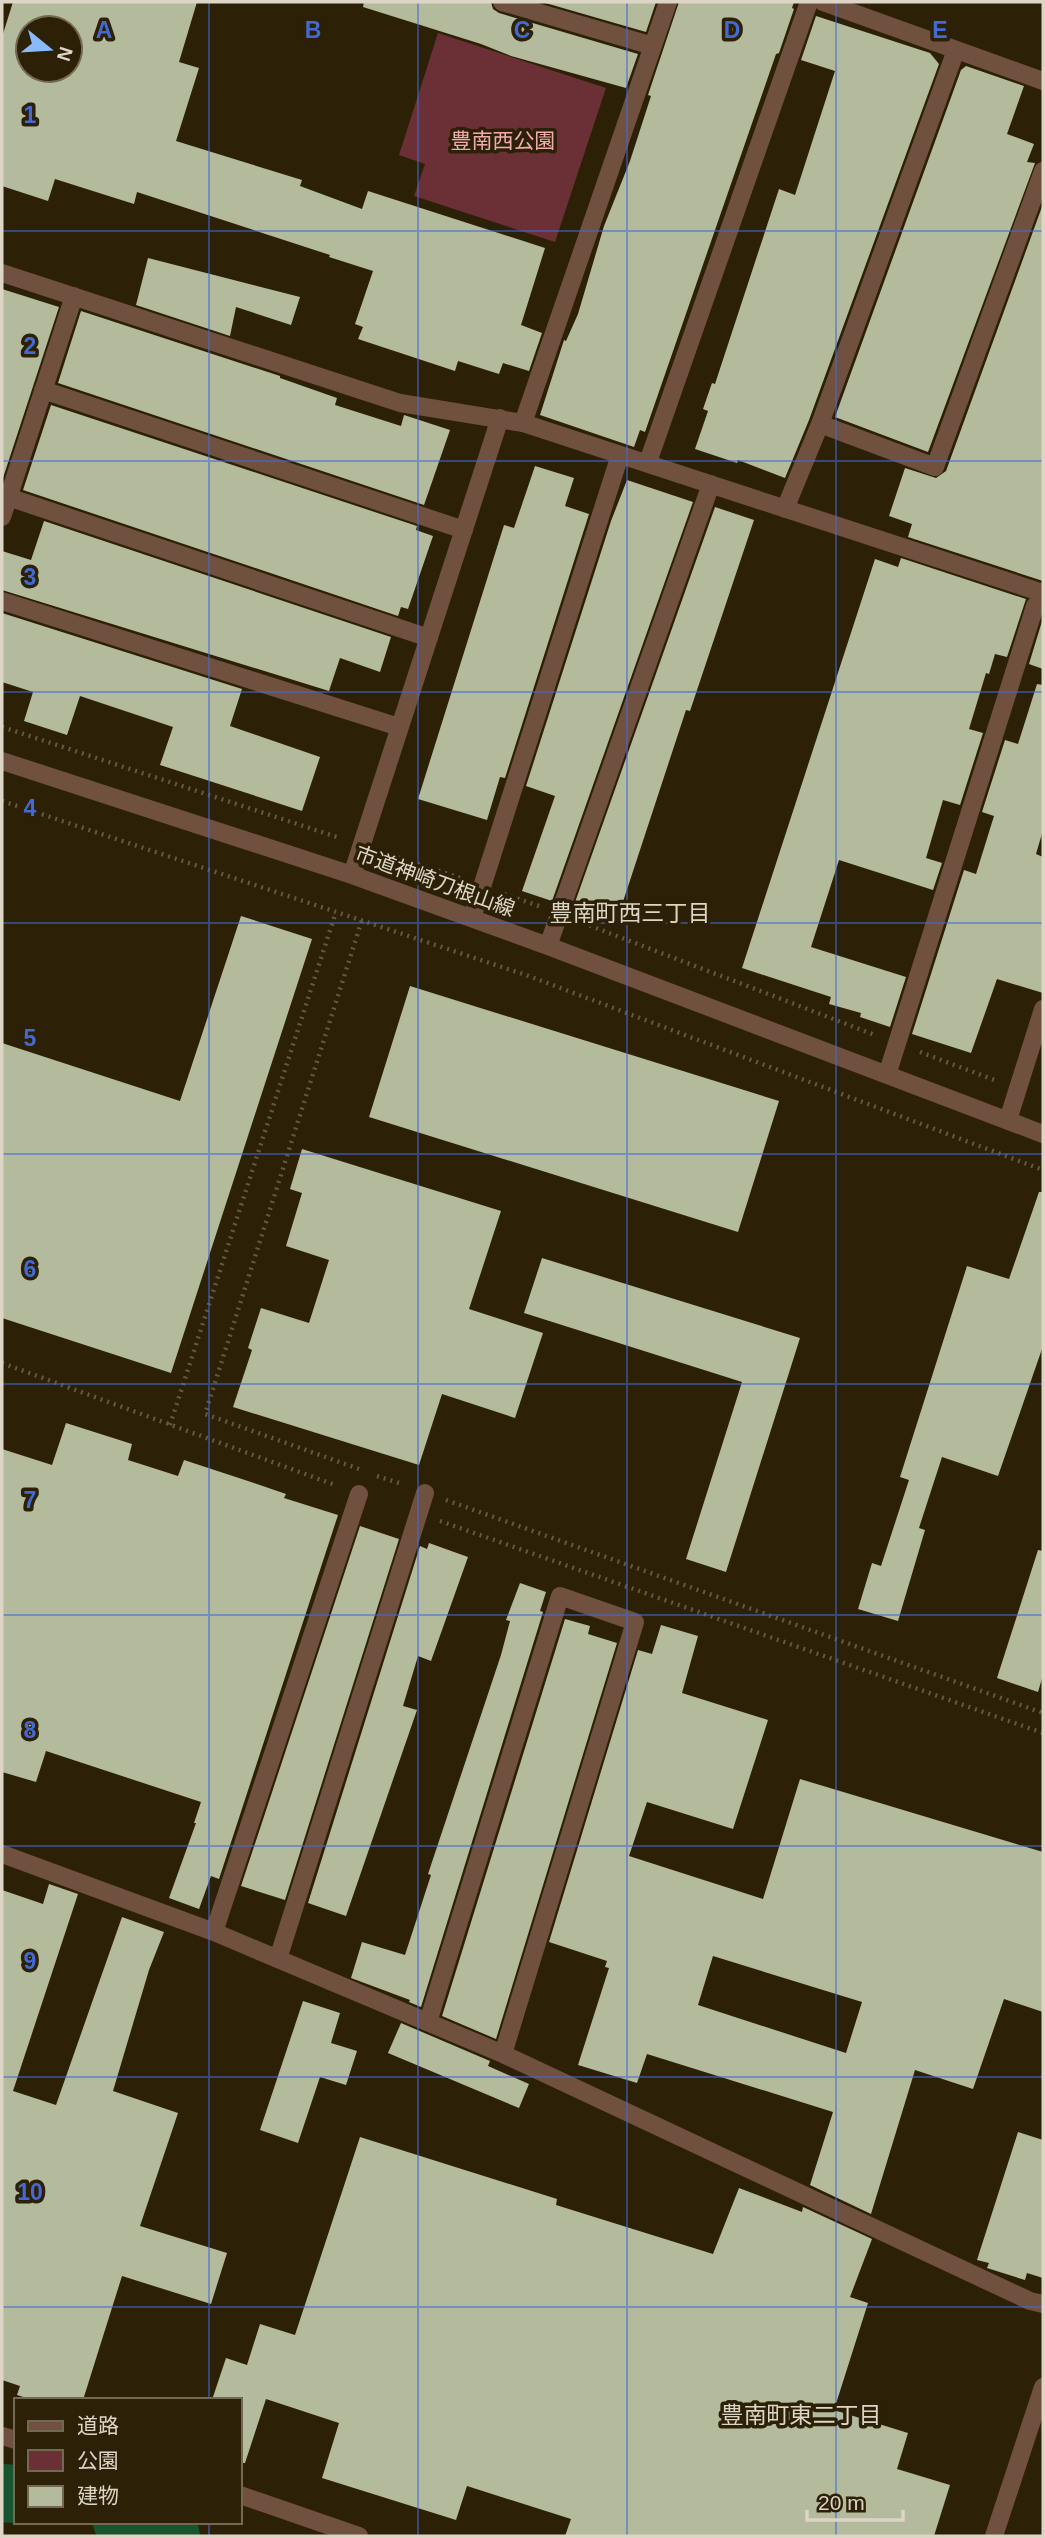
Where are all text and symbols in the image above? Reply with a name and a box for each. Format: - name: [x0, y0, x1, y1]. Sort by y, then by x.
- north arrow: [14, 14, 84, 84]
- text: A: [96, 17, 112, 43]
- text: B: [305, 17, 321, 43]
- text: C: [514, 17, 530, 43]
- text: D: [724, 17, 740, 43]
- text: E: [932, 17, 948, 43]
- text: N: [53, 44, 77, 64]
- text: 1: [24, 102, 37, 128]
- park label: 豊南西公園: [451, 129, 556, 152]
- text: 2: [24, 333, 36, 359]
- text: 3: [24, 564, 36, 590]
- text: 4: [24, 795, 37, 821]
- street label: 市道神崎刀根山線: [352, 841, 518, 921]
- district label: 豊南町西三丁目: [550, 900, 711, 926]
- text: 5: [24, 1025, 37, 1051]
- text: 6: [24, 1256, 36, 1282]
- text: 7: [24, 1487, 36, 1513]
- text: 8: [24, 1717, 37, 1743]
- text: 9: [24, 1948, 36, 1974]
- text: 10: [17, 2179, 43, 2205]
- legend: [14, 2398, 242, 2524]
- district label: 豊南町東二丁目: [721, 2402, 882, 2428]
- text: 道路: [77, 2414, 119, 2437]
- text: 公園: [77, 2449, 119, 2472]
- scale bar: [807, 2478, 903, 2522]
- text: 建物: [77, 2484, 119, 2507]
- text: 20 m: [818, 2491, 865, 2514]

